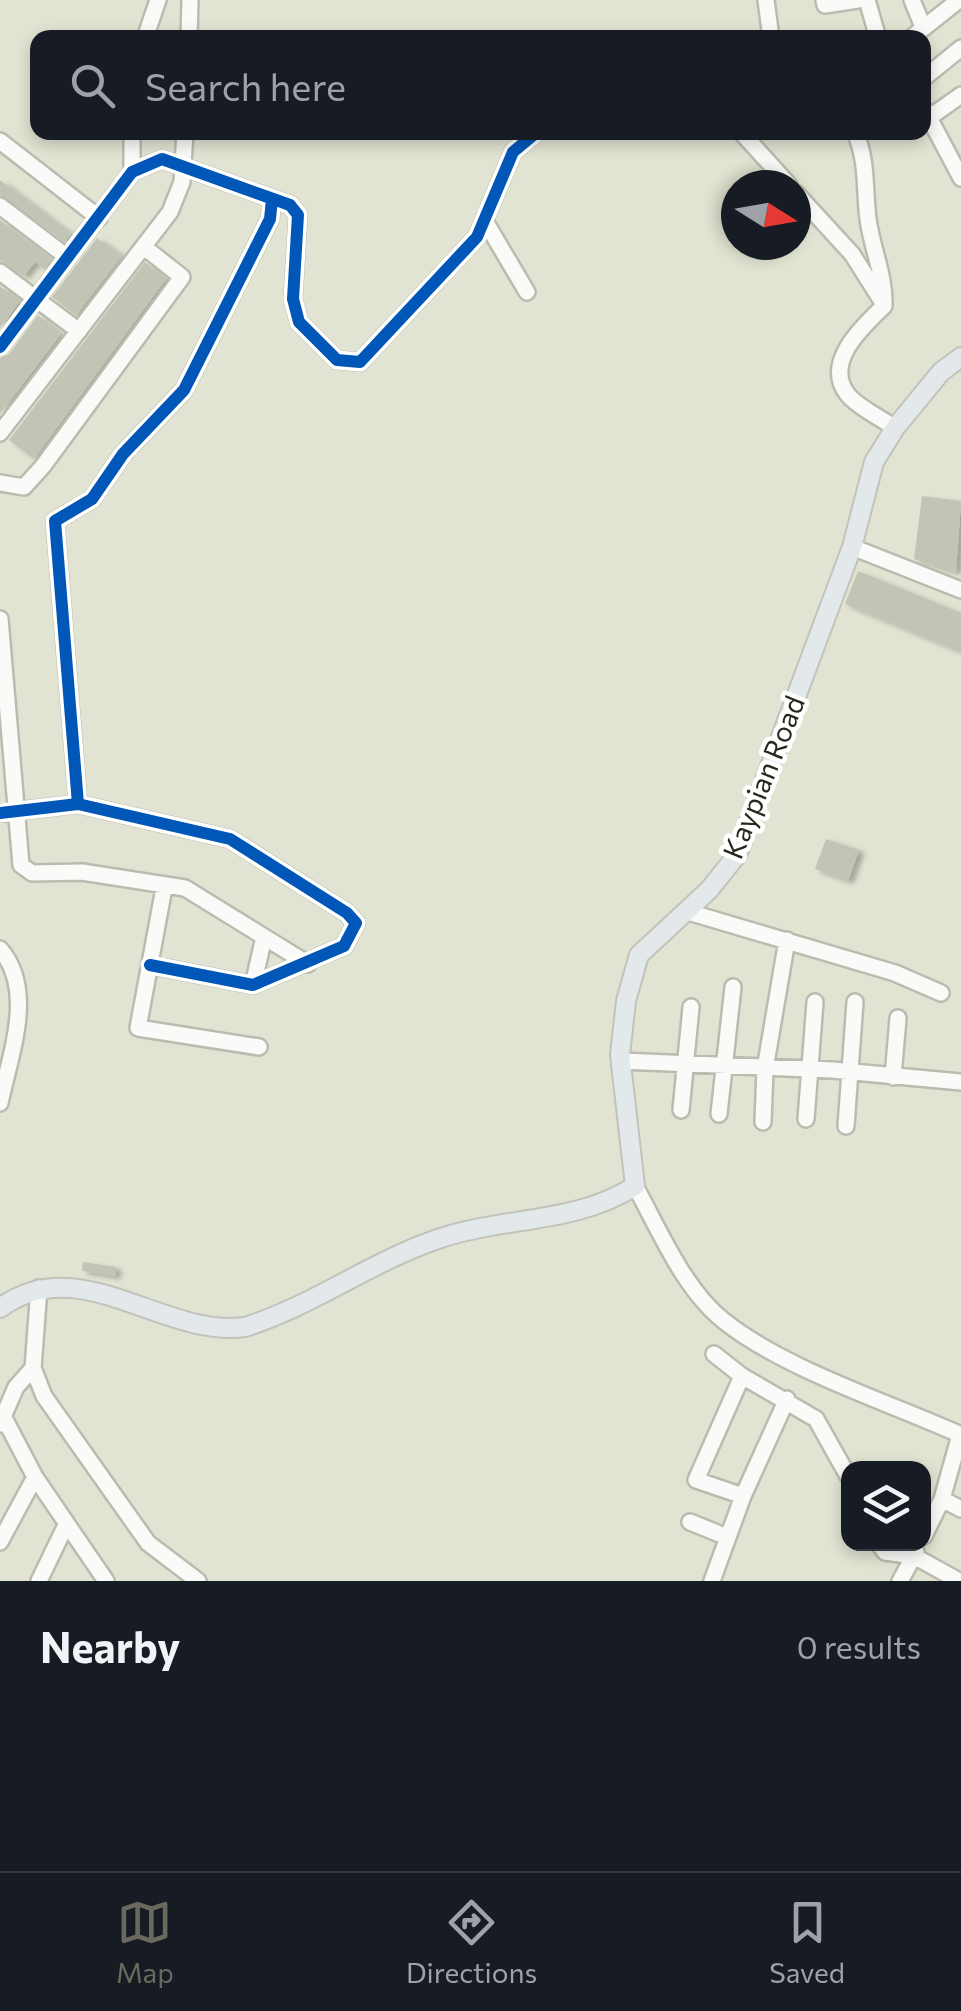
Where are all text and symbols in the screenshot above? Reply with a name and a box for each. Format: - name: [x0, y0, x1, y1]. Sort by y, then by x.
- search box: [30, 30, 931, 140]
- icon: search: [65, 58, 120, 113]
- text: Search here: [145, 62, 346, 109]
- north arrow: [721, 170, 811, 260]
- street label: Kaypian Road: [715, 691, 811, 863]
- map controls: [841, 1461, 931, 1551]
- button: layers: [841, 1461, 931, 1551]
- text: Nearby: [40, 1620, 180, 1672]
- text: 0 results: [797, 1626, 921, 1666]
- tab: Map: [116, 1895, 174, 1989]
- tab: Directions: [406, 1895, 537, 1989]
- tab: Saved: [769, 1895, 845, 1989]

